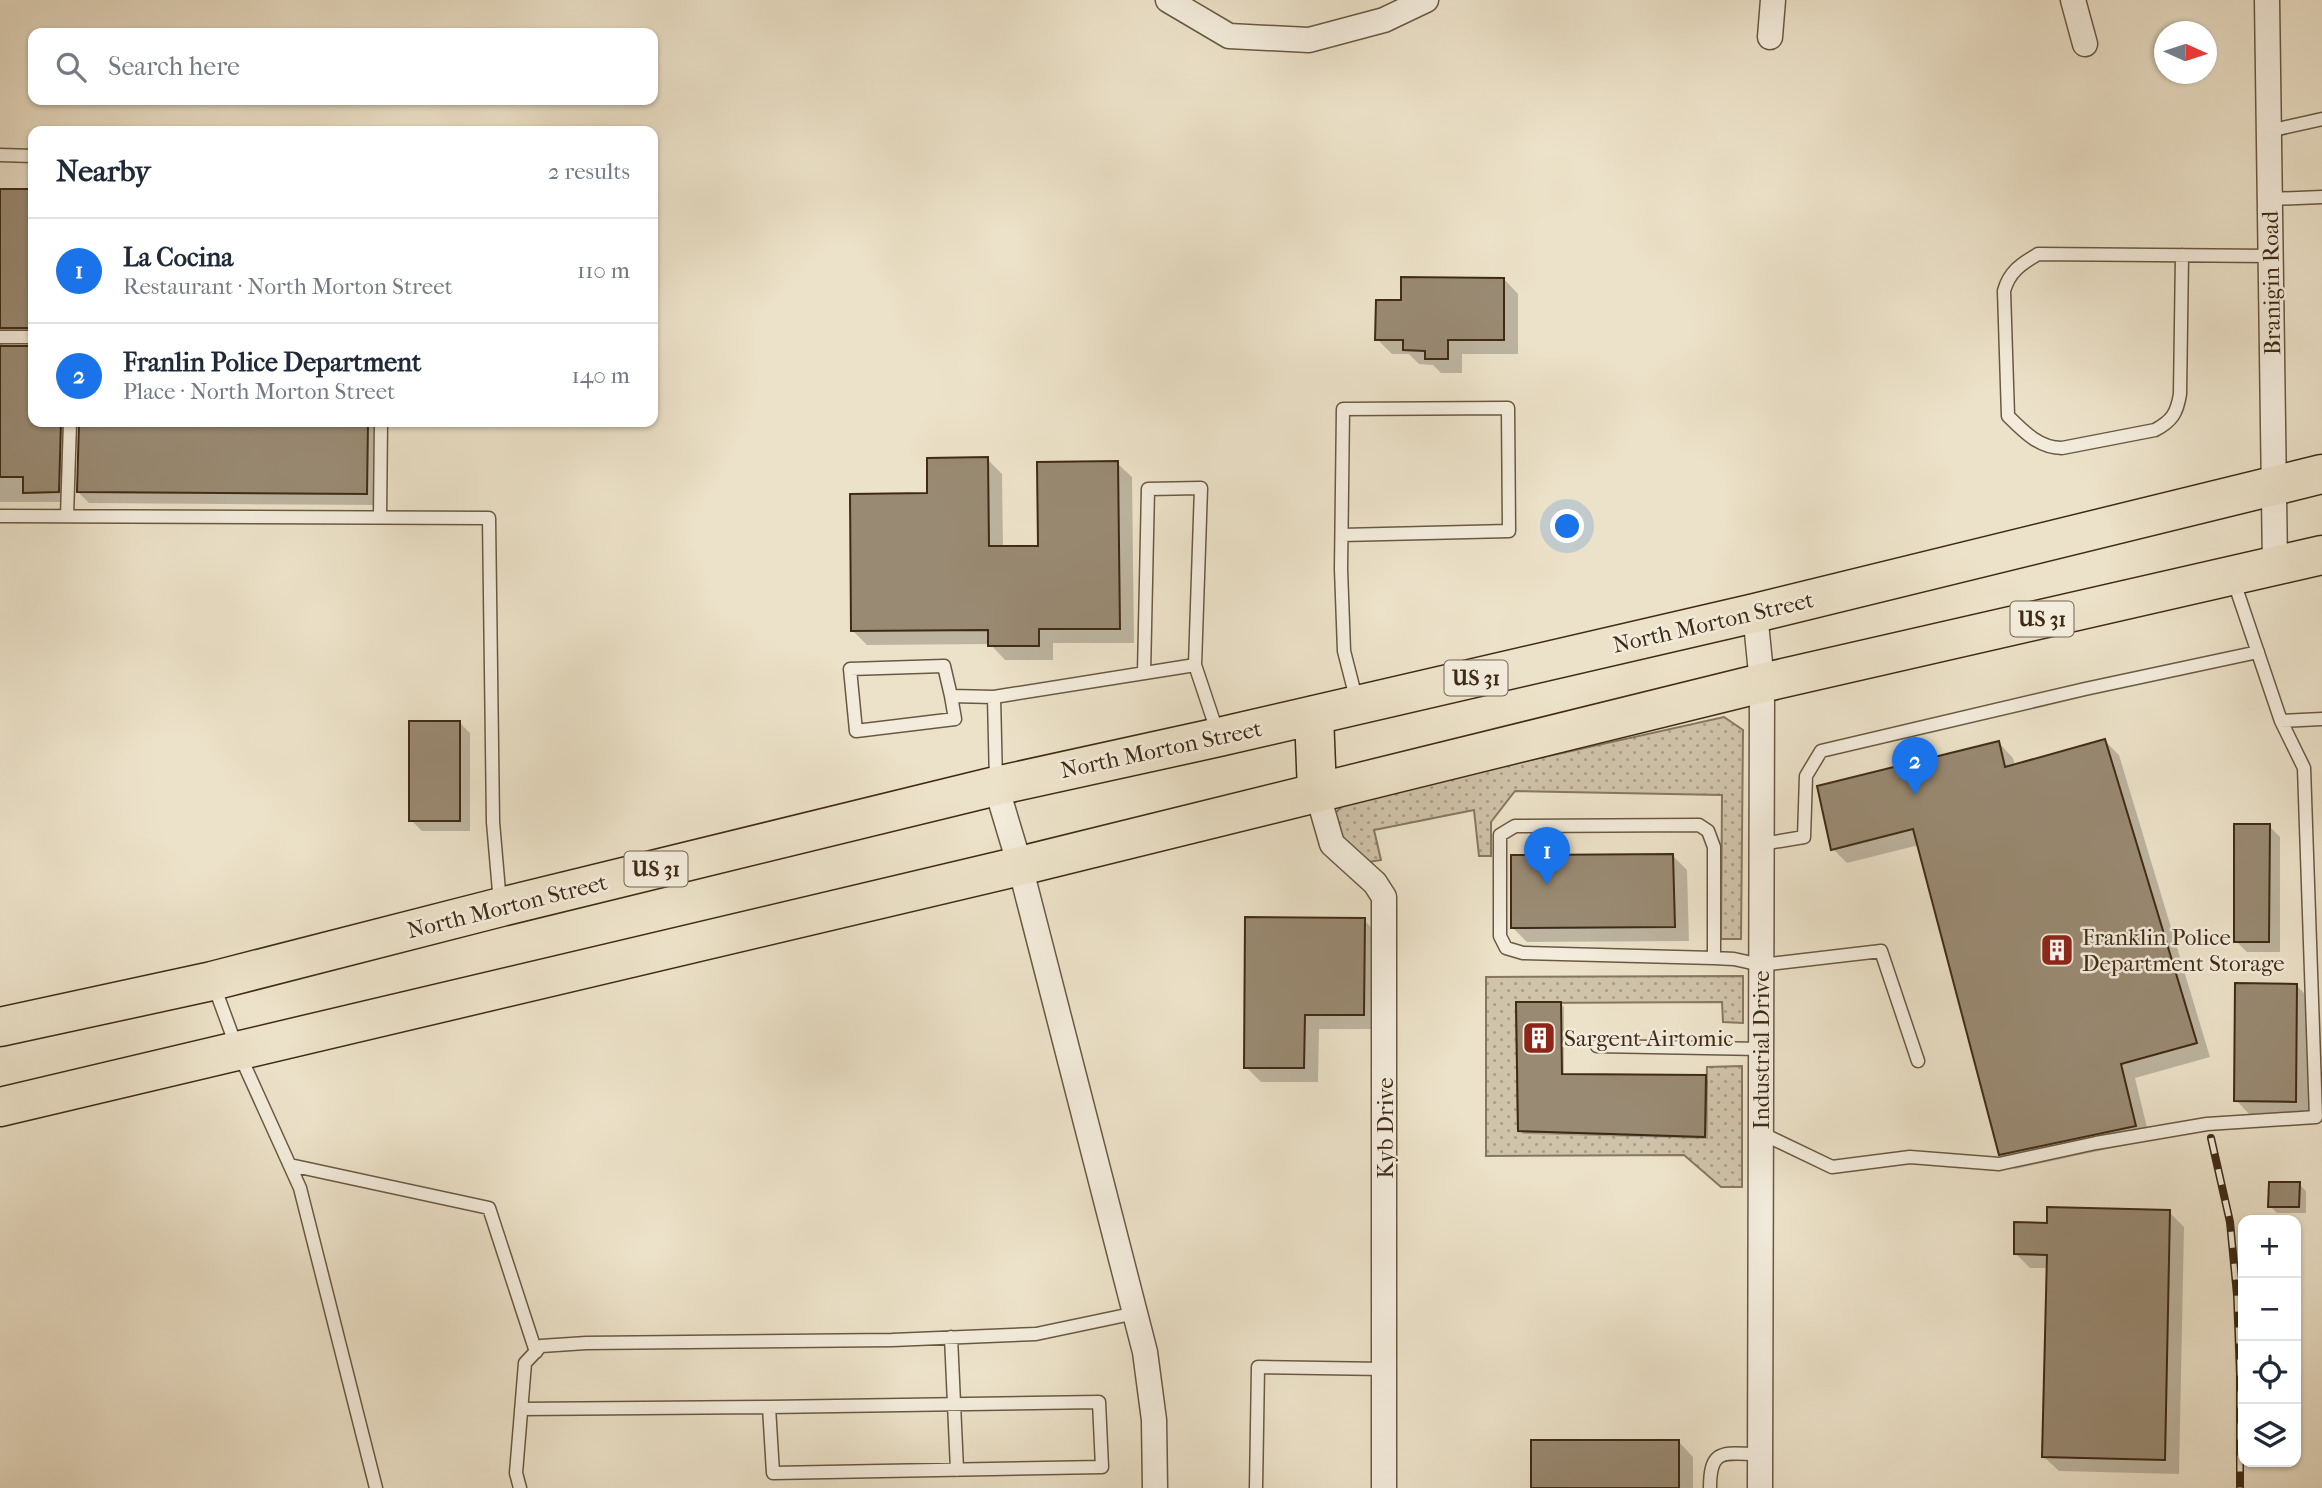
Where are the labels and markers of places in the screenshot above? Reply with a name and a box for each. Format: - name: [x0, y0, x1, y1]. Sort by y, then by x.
- pin: 2: [1892, 737, 1938, 795]
- pin: 1: [1524, 827, 1570, 885]
- place label: Franklin Police Department Storage: [2082, 924, 2285, 977]
- building icon: Franklin Police Department Storage: [2038, 931, 2076, 969]
- building icon: Sargent Airtomic: [1520, 1019, 1558, 1057]
- place label: Sargent Airtomic: [1564, 1025, 1734, 1052]

